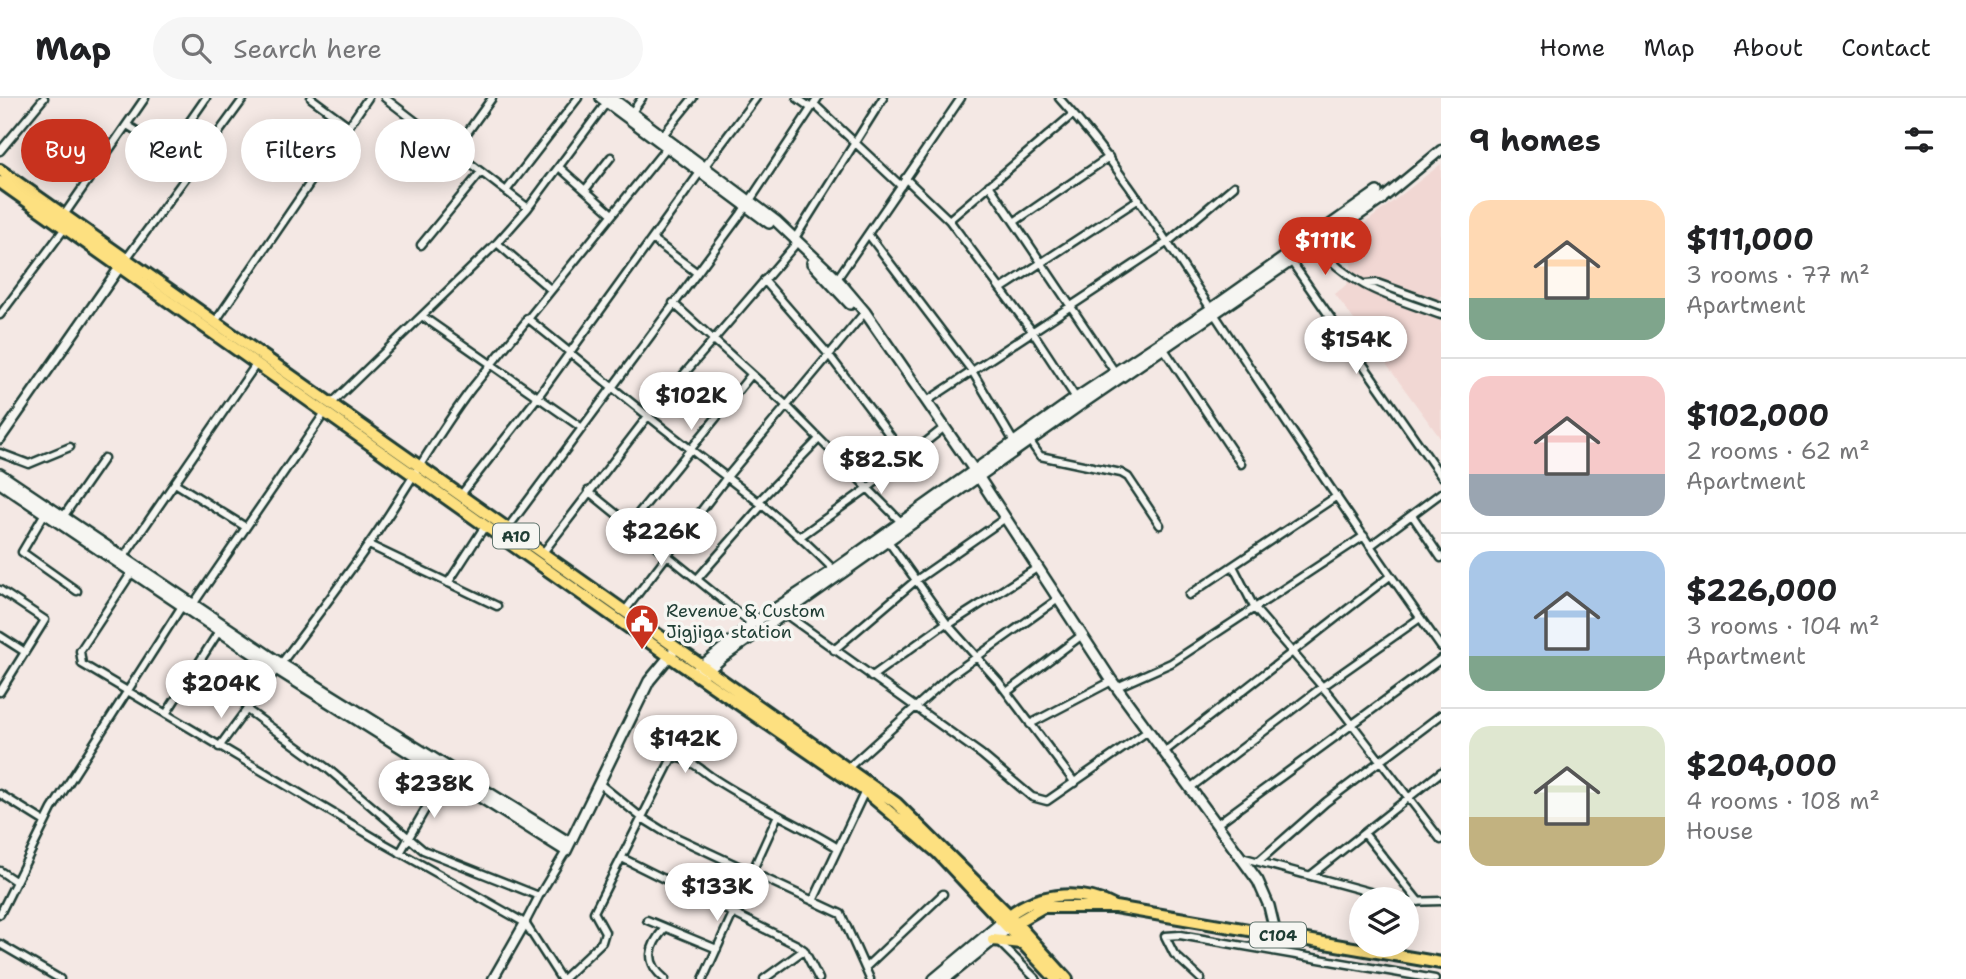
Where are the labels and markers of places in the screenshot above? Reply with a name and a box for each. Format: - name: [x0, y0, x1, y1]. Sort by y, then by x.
- pin: $111K: [1276, 218, 1374, 277]
- pin: $154K: [1307, 316, 1405, 376]
- pin: $102K: [642, 372, 740, 432]
- pin: $82.5K: [824, 436, 938, 496]
- pin: $226K: [612, 508, 710, 568]
- place label: Revenue & Custom Jigjiga station: [666, 599, 825, 644]
- public building icon: Revenue & Custom Jigjiga station: [623, 602, 661, 651]
- pin: $204K: [172, 660, 270, 720]
- pin: $142K: [636, 716, 734, 775]
- pin: $238K: [385, 760, 483, 820]
- pin: $133K: [668, 864, 766, 923]

